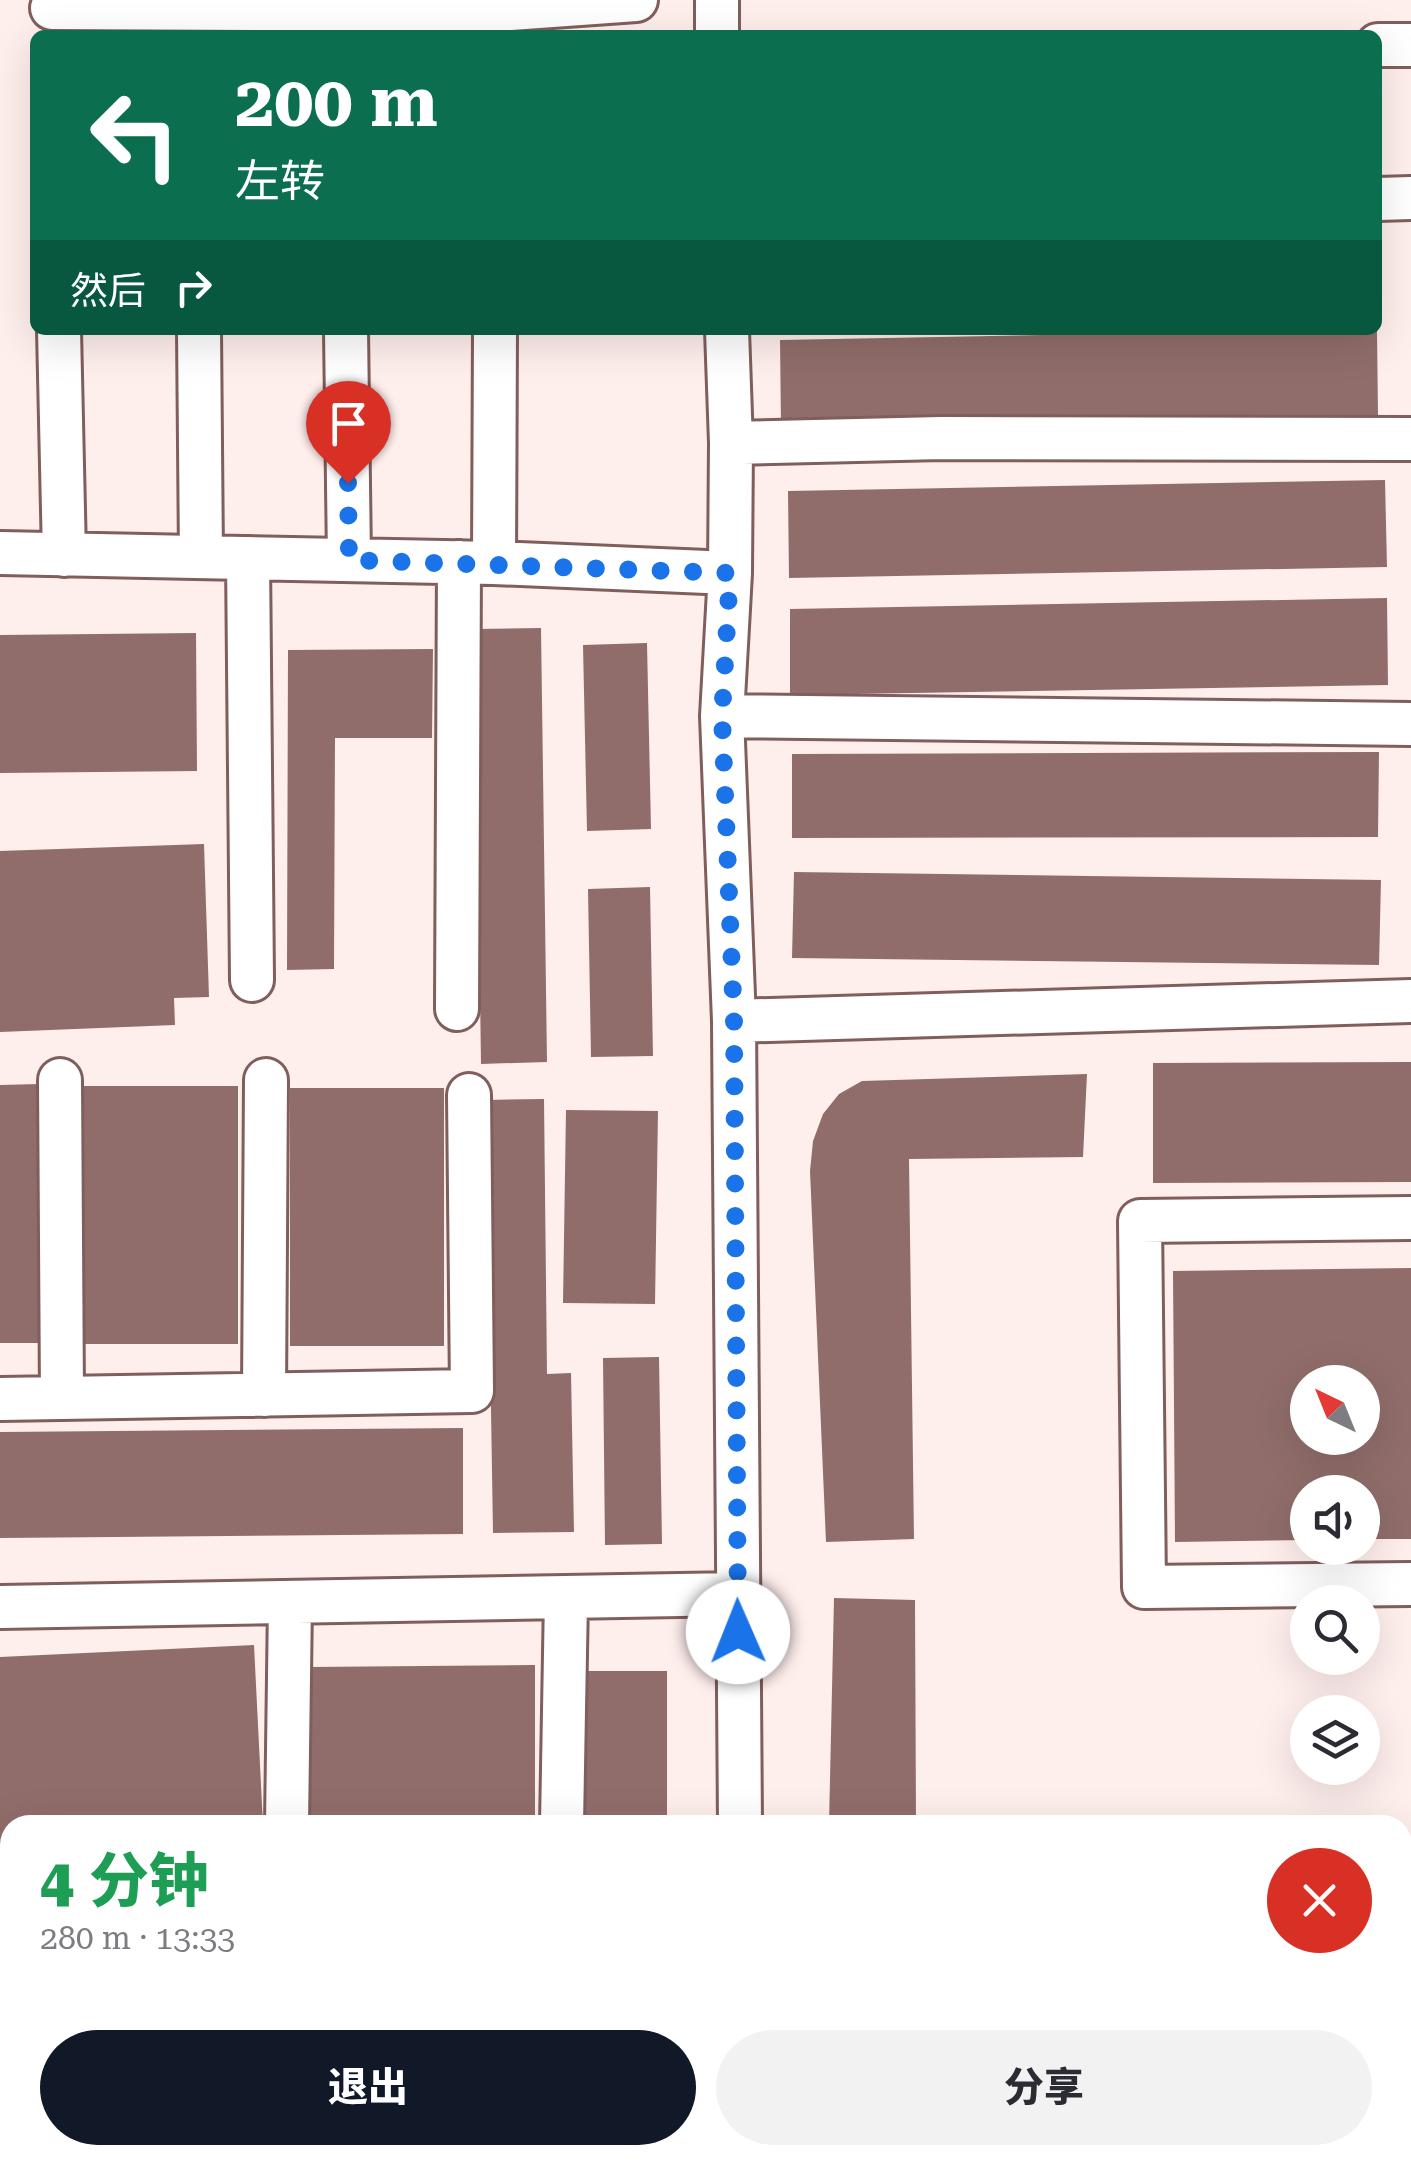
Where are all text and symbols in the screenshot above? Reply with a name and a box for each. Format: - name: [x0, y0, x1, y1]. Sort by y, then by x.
- text: 200 m: [235, 61, 438, 143]
- icon: left: [70, 70, 200, 200]
- text: 左转: [235, 155, 325, 208]
- icon: right: [166, 260, 221, 315]
- text: 然后: [70, 269, 146, 313]
- pin: [306, 381, 391, 484]
- icon: arrive: [321, 396, 376, 451]
- north arrow: [1290, 1365, 1380, 1455]
- map controls: [1290, 1365, 1380, 1785]
- button: sound: [1290, 1475, 1380, 1565]
- position arrow: [686, 1580, 790, 1684]
- button: search: [1290, 1585, 1380, 1675]
- button: layers: [1290, 1695, 1380, 1785]
- text: 4 分钟: [40, 1846, 209, 1917]
- button: close: [1267, 1848, 1372, 1953]
- text: 280 m · 13:33: [40, 1919, 235, 1957]
- button: 退出: [40, 2030, 696, 2145]
- button: 分享: [716, 2030, 1372, 2145]

